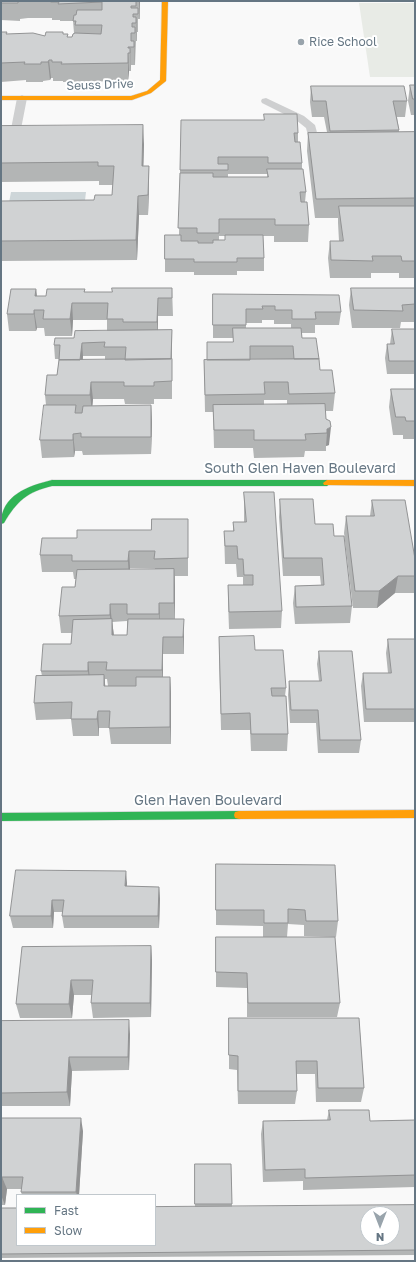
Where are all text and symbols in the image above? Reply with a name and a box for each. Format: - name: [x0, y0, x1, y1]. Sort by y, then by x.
- place label: Rice School: [309, 35, 377, 49]
- marker: Rice School: [296, 37, 306, 47]
- street label: Seuss Drive: [66, 77, 134, 93]
- street label: South Glen Haven Boulevard: [204, 461, 396, 477]
- street label: Glen Haven Boulevard: [134, 793, 282, 809]
- legend: [16, 1194, 156, 1246]
- text: Fast: [54, 1203, 79, 1218]
- north arrow: [360, 1206, 400, 1246]
- text: Slow: [54, 1223, 82, 1238]
- text: N: [376, 1231, 384, 1244]

